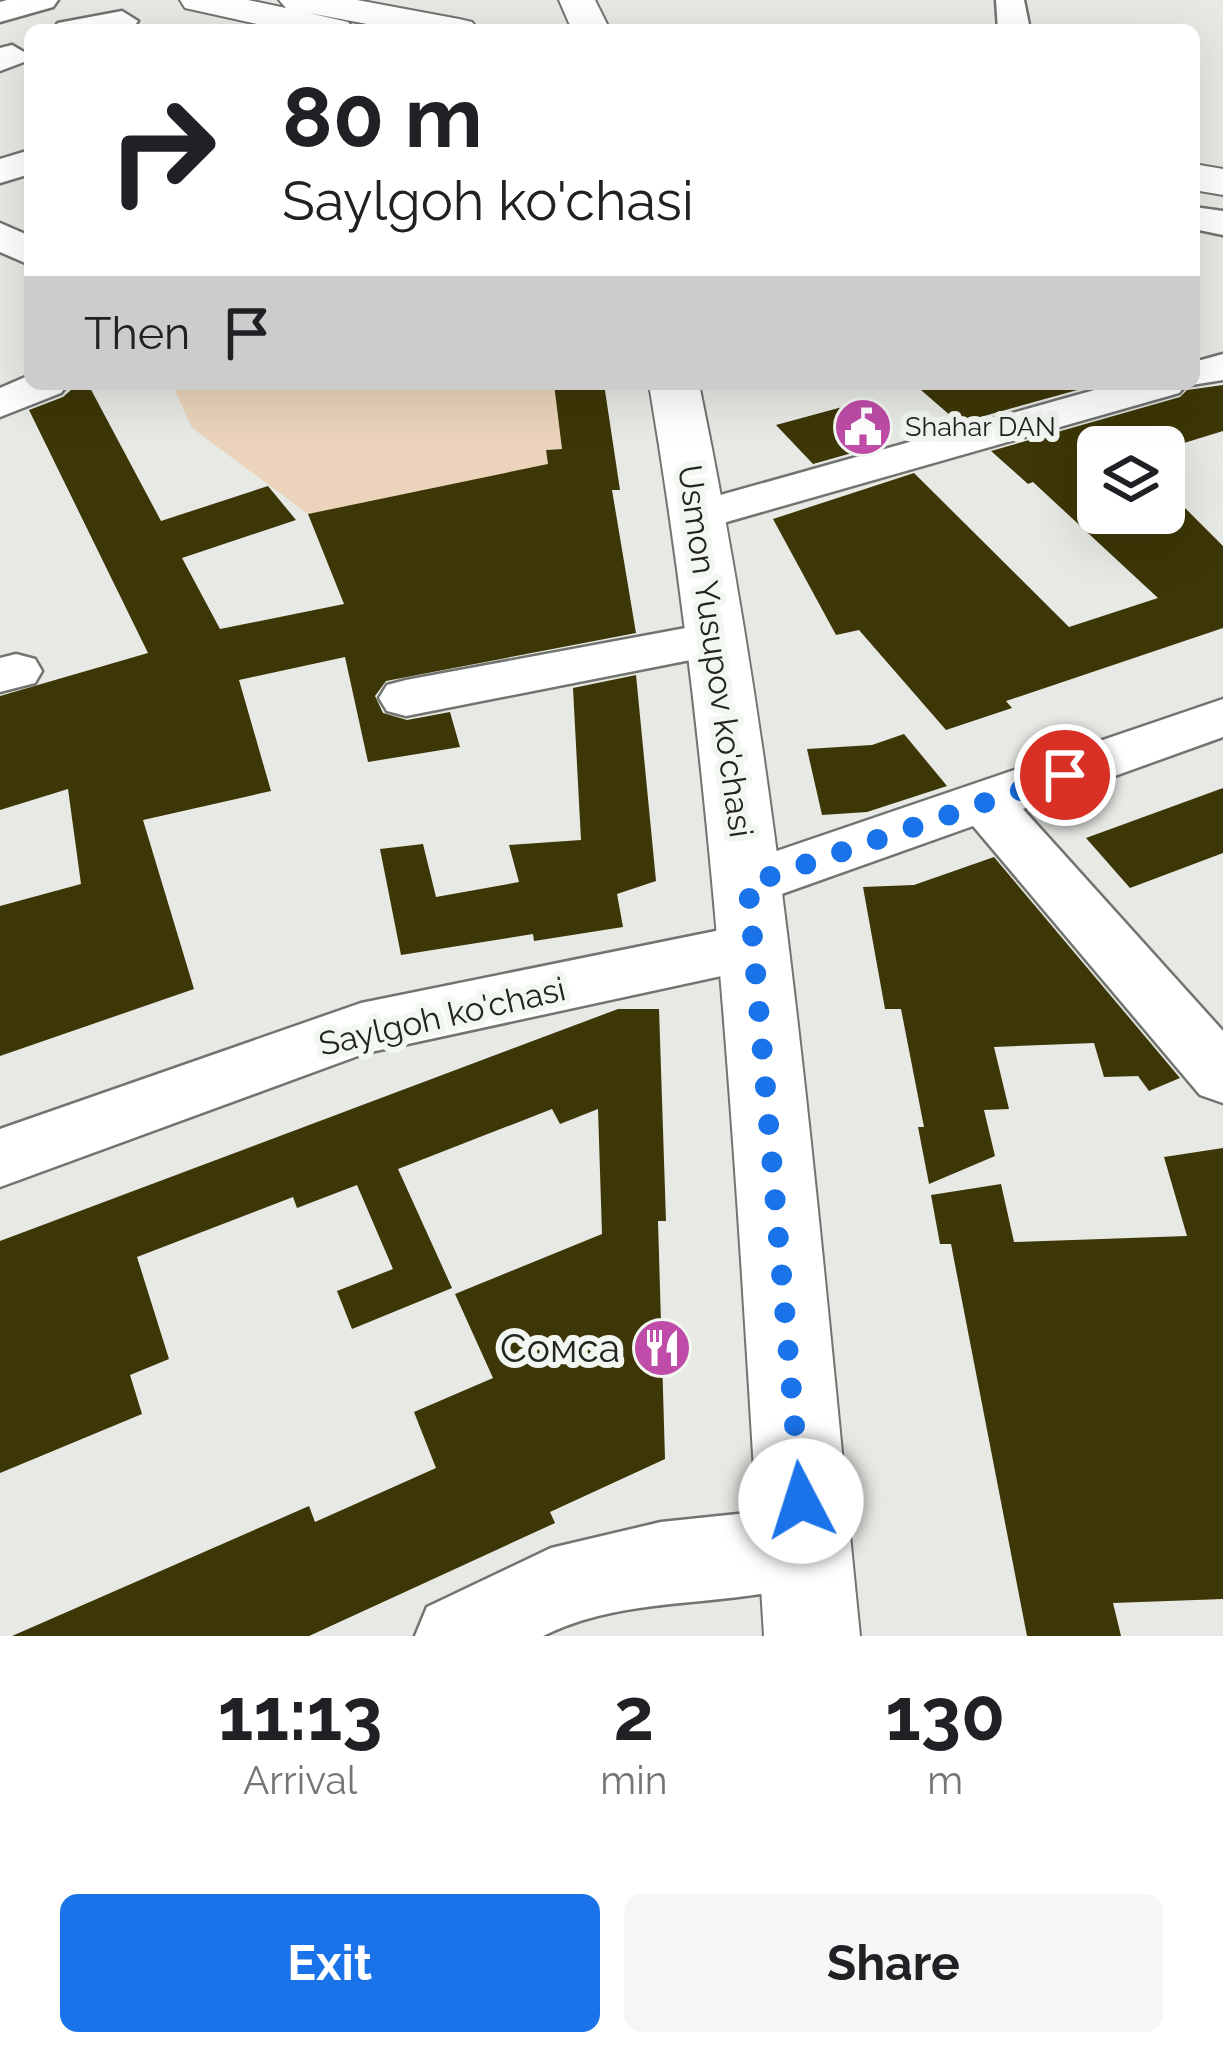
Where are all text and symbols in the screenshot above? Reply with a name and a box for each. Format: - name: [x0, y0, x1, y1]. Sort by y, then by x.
- text: 80 m: [282, 68, 483, 167]
- icon: right: [84, 72, 240, 228]
- text: Saylgoh ko'chasi: [282, 169, 694, 233]
- icon: arrive: [214, 300, 280, 366]
- text: Then: [84, 307, 190, 360]
- public building icon: Shahar DAN: [832, 396, 894, 458]
- place label: Shahar DAN: [905, 411, 1056, 442]
- map controls: [1077, 426, 1185, 534]
- button: layers: [1077, 426, 1185, 534]
- street label: Usmon Yusupov ko'chasi: [670, 462, 761, 840]
- pin: [1014, 724, 1116, 826]
- icon: arrive: [1032, 742, 1098, 808]
- street label: Saylgoh ko'chasi: [315, 969, 569, 1064]
- restaurant icon: Сомса: [631, 1317, 693, 1379]
- place label: Сомса: [500, 1325, 620, 1371]
- position arrow: [738, 1438, 864, 1564]
- text: 11:13: [218, 1672, 382, 1757]
- text: 2: [614, 1672, 654, 1757]
- text: 130: [885, 1672, 1005, 1757]
- text: Arrival: [243, 1757, 357, 1803]
- text: min: [600, 1757, 667, 1803]
- text: m: [927, 1757, 963, 1803]
- button: Exit: [60, 1894, 600, 2032]
- button: Share: [624, 1894, 1163, 2032]

